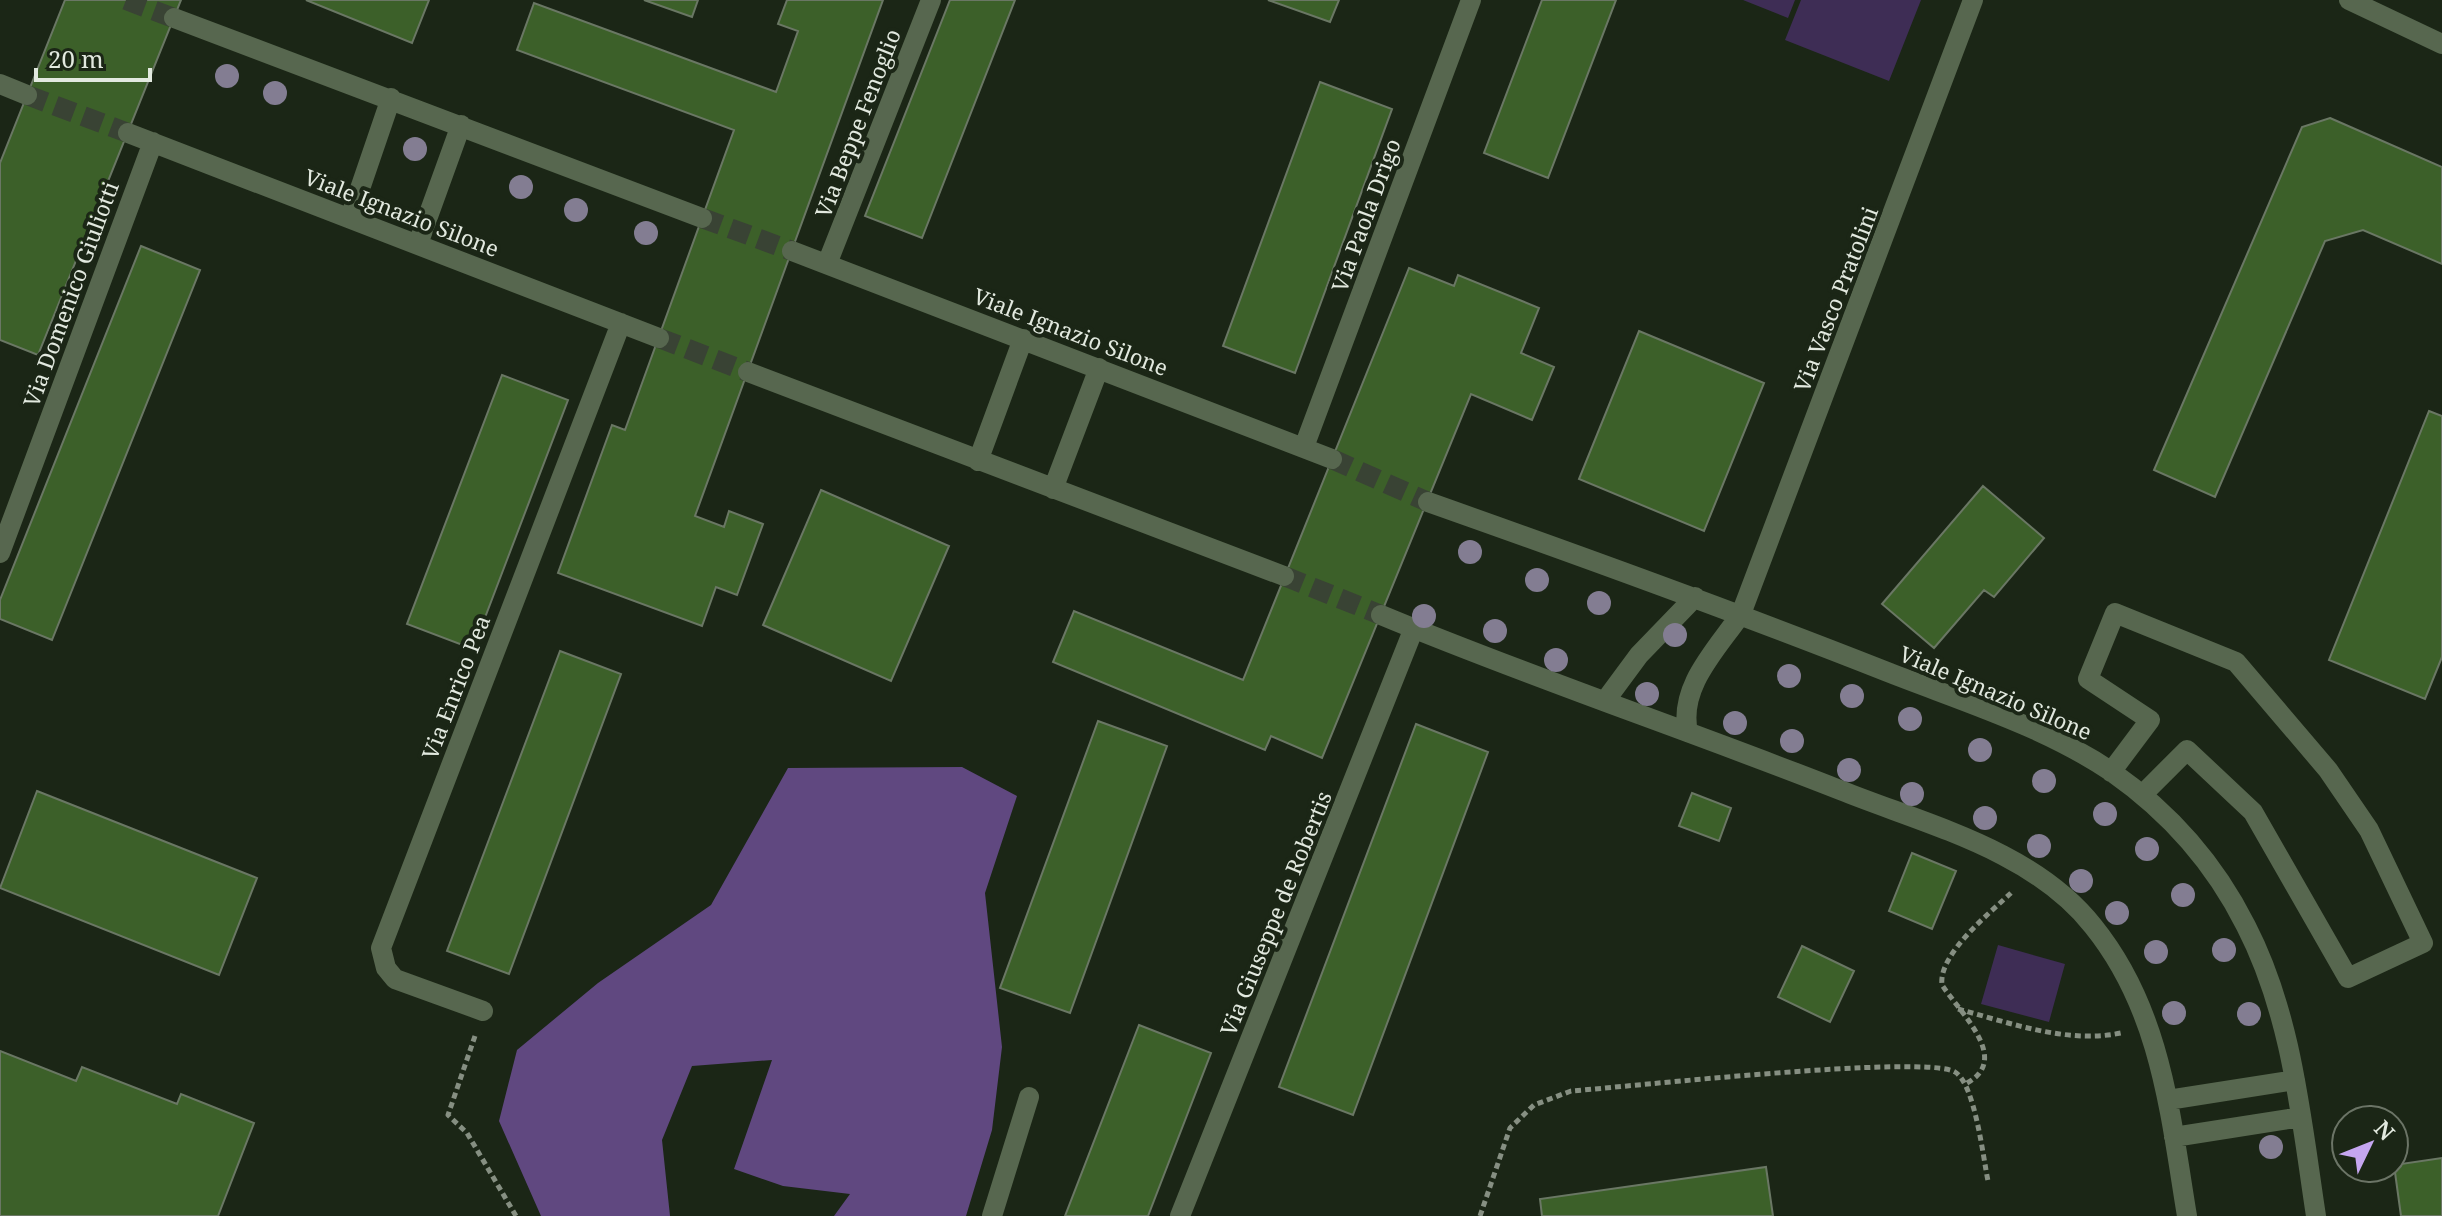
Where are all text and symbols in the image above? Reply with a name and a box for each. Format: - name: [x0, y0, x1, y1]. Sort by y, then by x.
- street label: Via Beppe Fenoglio: [807, 24, 907, 222]
- scale bar: [36, 32, 150, 82]
- text: 20 m: [48, 42, 104, 75]
- street label: Via Paola Drigo: [1323, 134, 1407, 296]
- street label: Viale Ignazio Silone: [300, 161, 504, 263]
- street label: Via Domenico Giuliotti: [15, 177, 125, 411]
- street label: Via Vasco Pratolini: [1786, 202, 1884, 396]
- street label: Viale Ignazio Silone: [969, 280, 1173, 382]
- street label: Via Enrico Pea: [414, 611, 496, 763]
- street label: Viale Ignazio Silone: [1895, 638, 2097, 746]
- street label: Via Giuseppe de Robertis: [1212, 786, 1338, 1040]
- north arrow: [2330, 1104, 2410, 1184]
- text: N: [2368, 1113, 2402, 1146]

